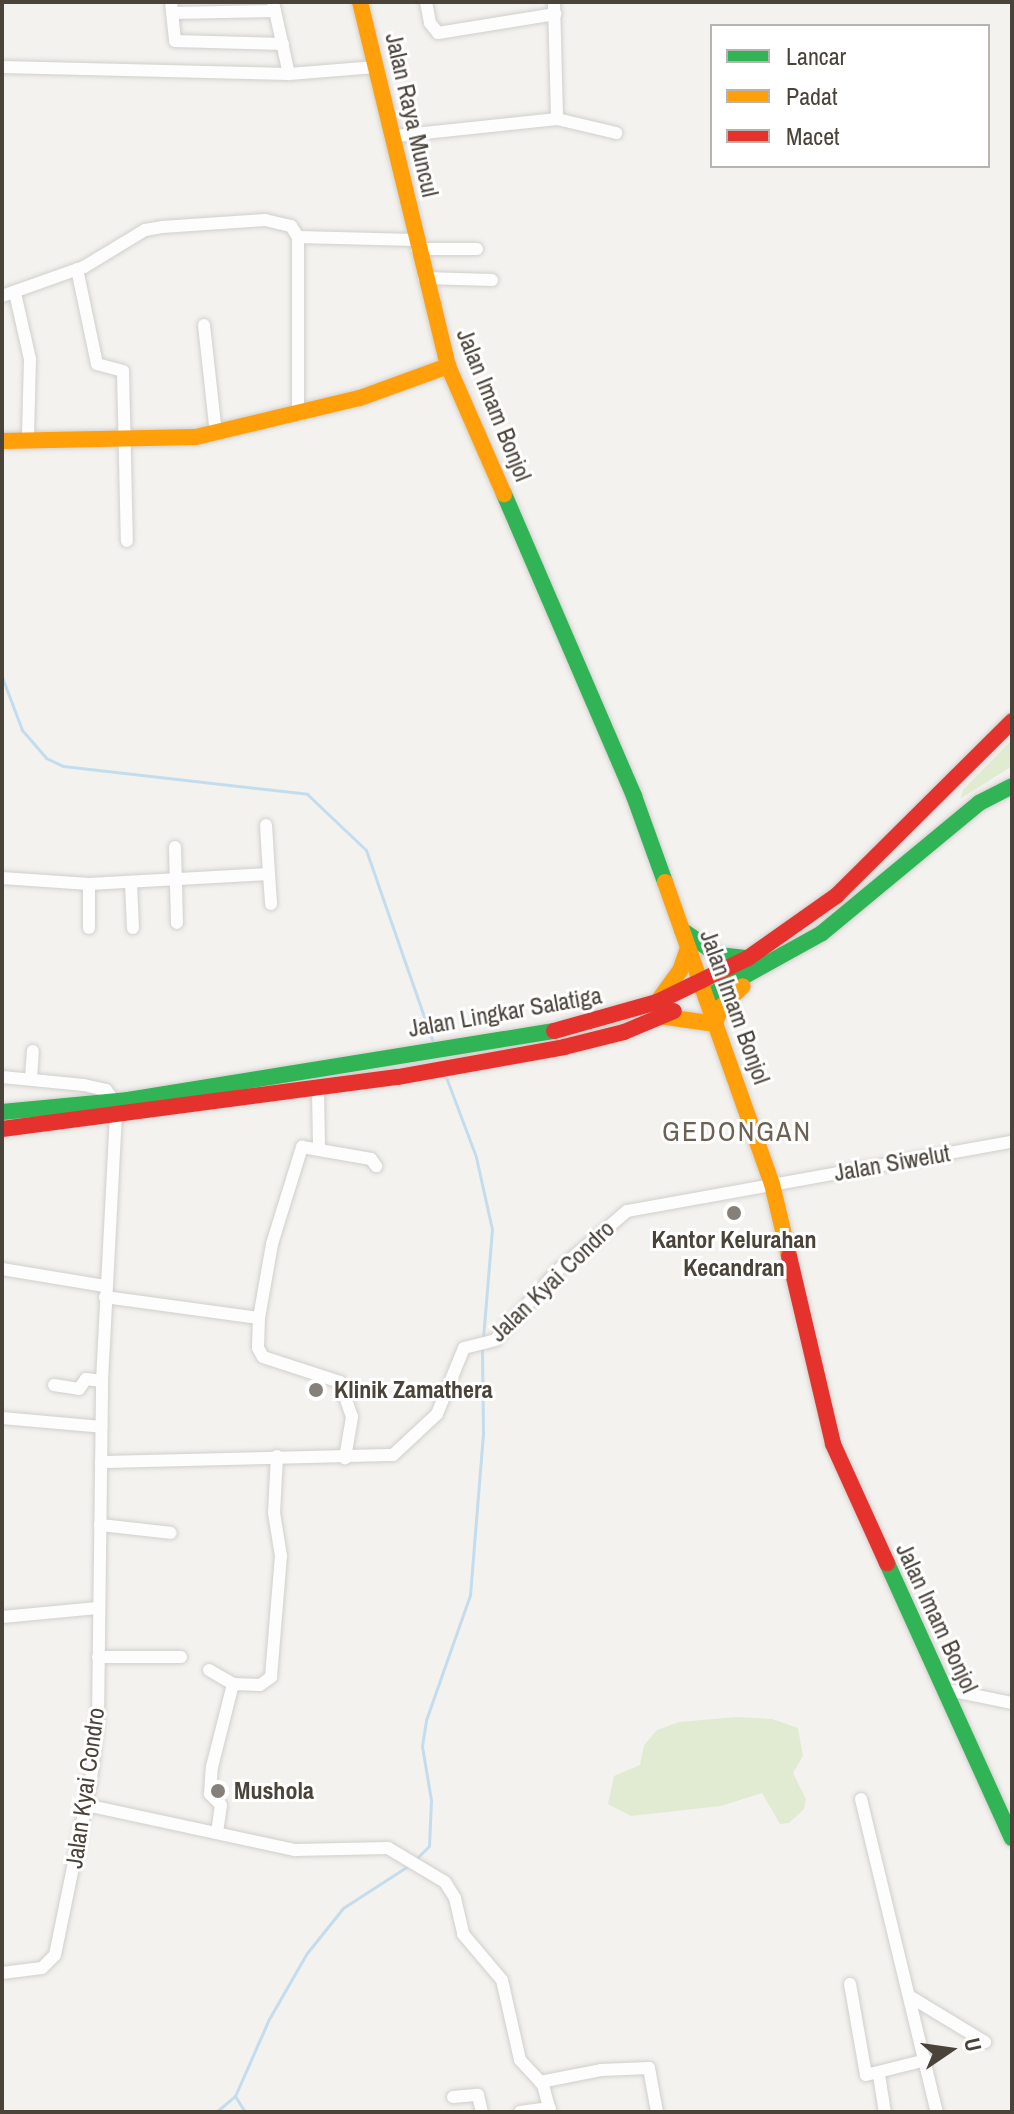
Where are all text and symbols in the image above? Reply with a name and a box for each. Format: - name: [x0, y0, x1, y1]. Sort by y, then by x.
- legend: [710, 24, 990, 168]
- street label: Jalan Raya Muncul: [379, 30, 445, 200]
- text: Lancar: [786, 40, 846, 72]
- text: Padat: [786, 80, 837, 112]
- text: Macet: [786, 120, 840, 152]
- street label: Jalan Imam Bonjol: [450, 325, 538, 485]
- street label: Jalan Imam Bonjol: [694, 926, 776, 1088]
- street label: Jalan Lingkar Salatiga: [406, 981, 604, 1043]
- district label: GEDONGAN: [662, 1114, 812, 1148]
- street label: Jalan Siwelut: [832, 1139, 952, 1187]
- marker: Kantor Kelurahan Kecandran: [725, 1204, 743, 1222]
- street label: Jalan Kyai Condro: [484, 1214, 620, 1348]
- place label: Kantor Kelurahan Kecandran: [651, 1226, 817, 1282]
- place label: Klinik Zamathera: [334, 1376, 493, 1404]
- marker: Klinik Zamathera: [305, 1379, 327, 1401]
- street label: Jalan Imam Bonjol: [890, 1539, 984, 1697]
- street label: Jalan Kyai Condro: [59, 1706, 111, 1870]
- place label: Mushola: [234, 1777, 314, 1805]
- marker: Mushola: [209, 1782, 227, 1800]
- north arrow: [910, 2010, 990, 2090]
- text: U: [957, 2035, 989, 2054]

